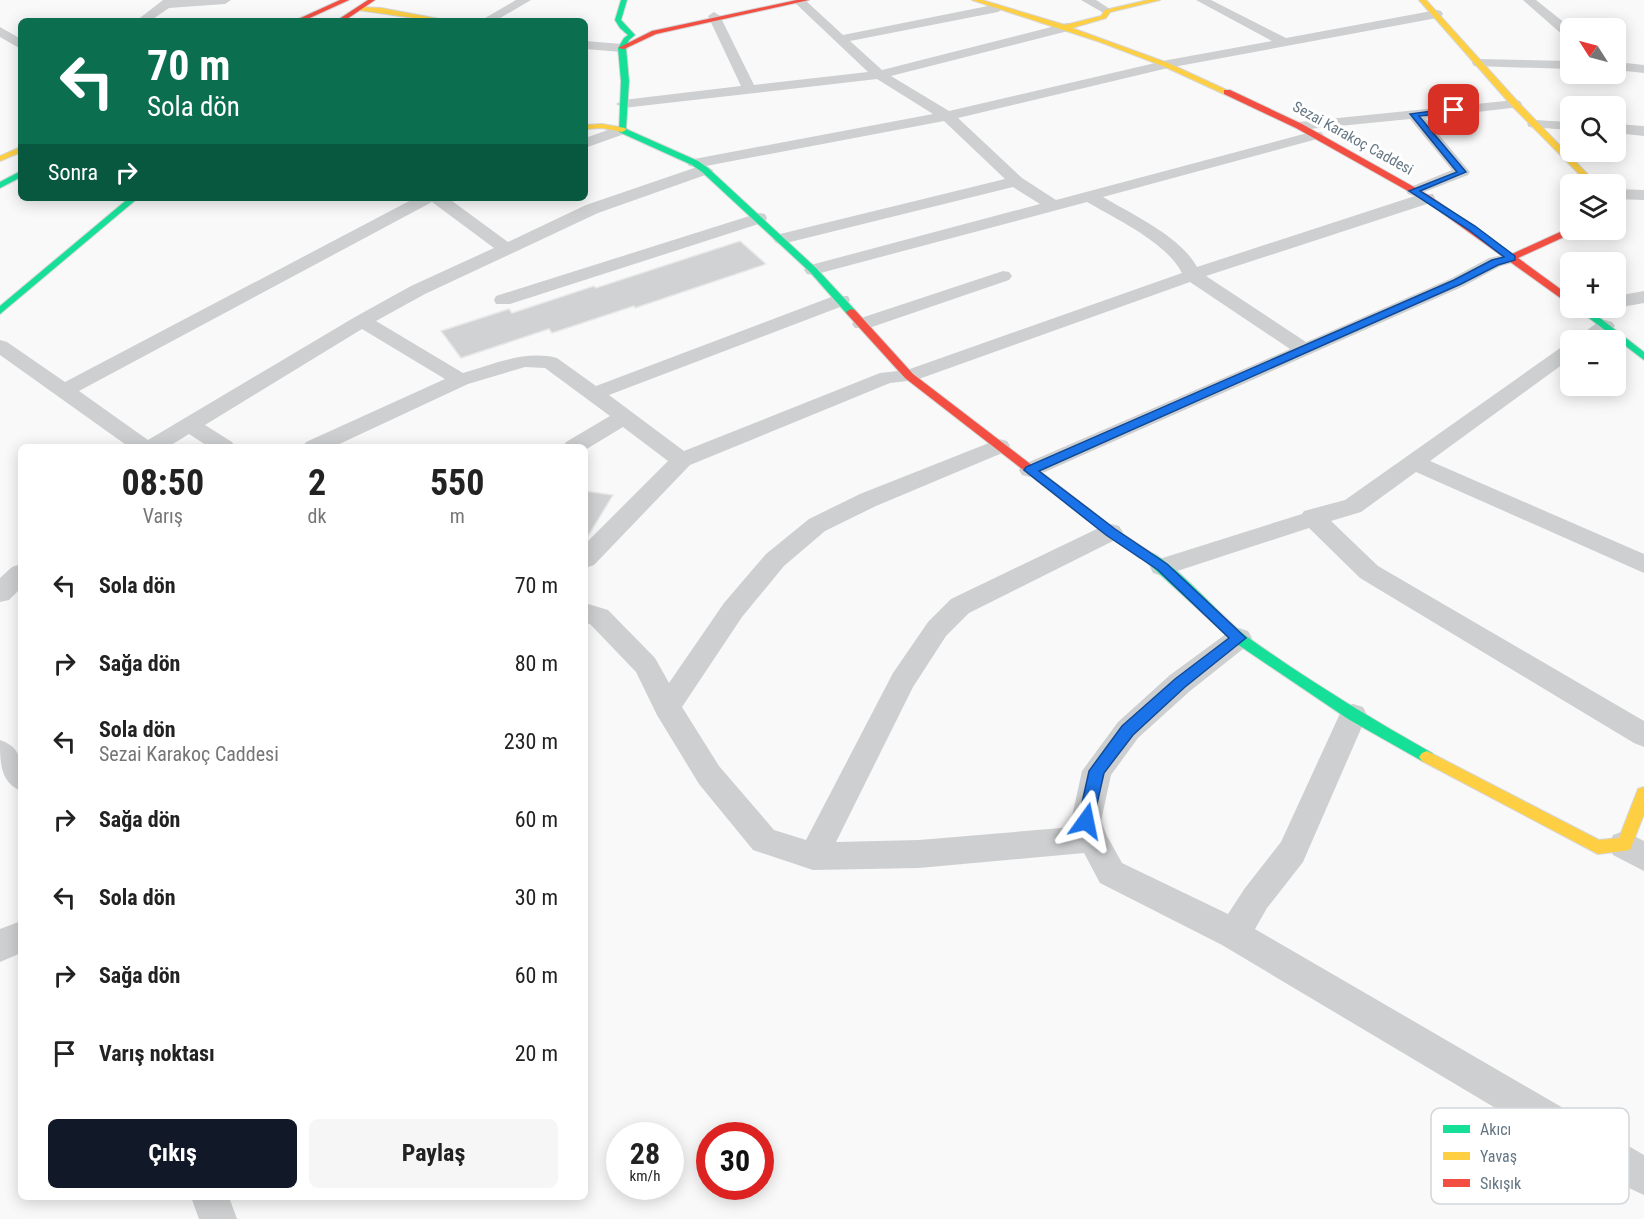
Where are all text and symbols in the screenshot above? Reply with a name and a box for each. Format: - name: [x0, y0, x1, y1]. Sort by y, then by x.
- north arrow: [1560, 18, 1626, 84]
- map controls: [1560, 18, 1626, 396]
- text: 70 m: [147, 41, 230, 90]
- icon: left: [48, 42, 126, 120]
- pin: [1428, 84, 1479, 135]
- text: Sola dön: [147, 91, 240, 123]
- icon: arrive: [1437, 93, 1470, 126]
- button: search: [1560, 96, 1626, 162]
- street label: Sezai Karakoç Caddesi: [1290, 97, 1416, 179]
- icon: right: [110, 156, 143, 189]
- text: Sonra: [48, 160, 98, 185]
- button: layers: [1560, 174, 1626, 240]
- button: +: [1560, 252, 1626, 318]
- button: −: [1560, 330, 1626, 396]
- text: 08:50: [121, 462, 204, 504]
- text: 2: [308, 462, 326, 504]
- text: 550: [430, 462, 485, 504]
- text: Varış: [143, 504, 183, 528]
- text: dk: [308, 504, 326, 528]
- text: m: [450, 504, 465, 528]
- icon: left: [48, 569, 81, 602]
- text: Sola dön: [99, 573, 175, 598]
- text: 70 m: [515, 573, 558, 598]
- icon: right: [48, 647, 81, 680]
- text: Sağa dön: [99, 651, 180, 676]
- text: 80 m: [515, 651, 558, 676]
- text: Sola dön: [99, 717, 175, 742]
- icon: left: [48, 725, 81, 758]
- text: 230 m: [504, 729, 558, 754]
- text: Sezai Karakoç Caddesi: [99, 742, 279, 766]
- position arrow: [1054, 789, 1118, 853]
- icon: right: [48, 803, 81, 836]
- text: Sağa dön: [99, 807, 180, 832]
- text: 60 m: [515, 807, 558, 832]
- icon: left: [48, 881, 81, 914]
- text: Sola dön: [99, 885, 175, 910]
- text: 30 m: [515, 885, 558, 910]
- icon: right: [48, 959, 81, 992]
- text: Sağa dön: [99, 963, 180, 988]
- text: 60 m: [515, 963, 558, 988]
- icon: arrive: [48, 1037, 81, 1070]
- text: Varış noktası: [99, 1041, 215, 1066]
- text: 20 m: [515, 1041, 558, 1066]
- legend: [1431, 1108, 1629, 1204]
- button: Çıkış: [48, 1119, 297, 1188]
- button: Paylaş: [309, 1119, 558, 1188]
- text: Akıcı: [1480, 1120, 1511, 1139]
- speed limit sign: 30: [696, 1122, 774, 1200]
- text: 28: [630, 1136, 660, 1171]
- text: Yavaş: [1480, 1147, 1517, 1166]
- text: km/h: [630, 1167, 660, 1185]
- text: Sıkışık: [1480, 1174, 1522, 1193]

